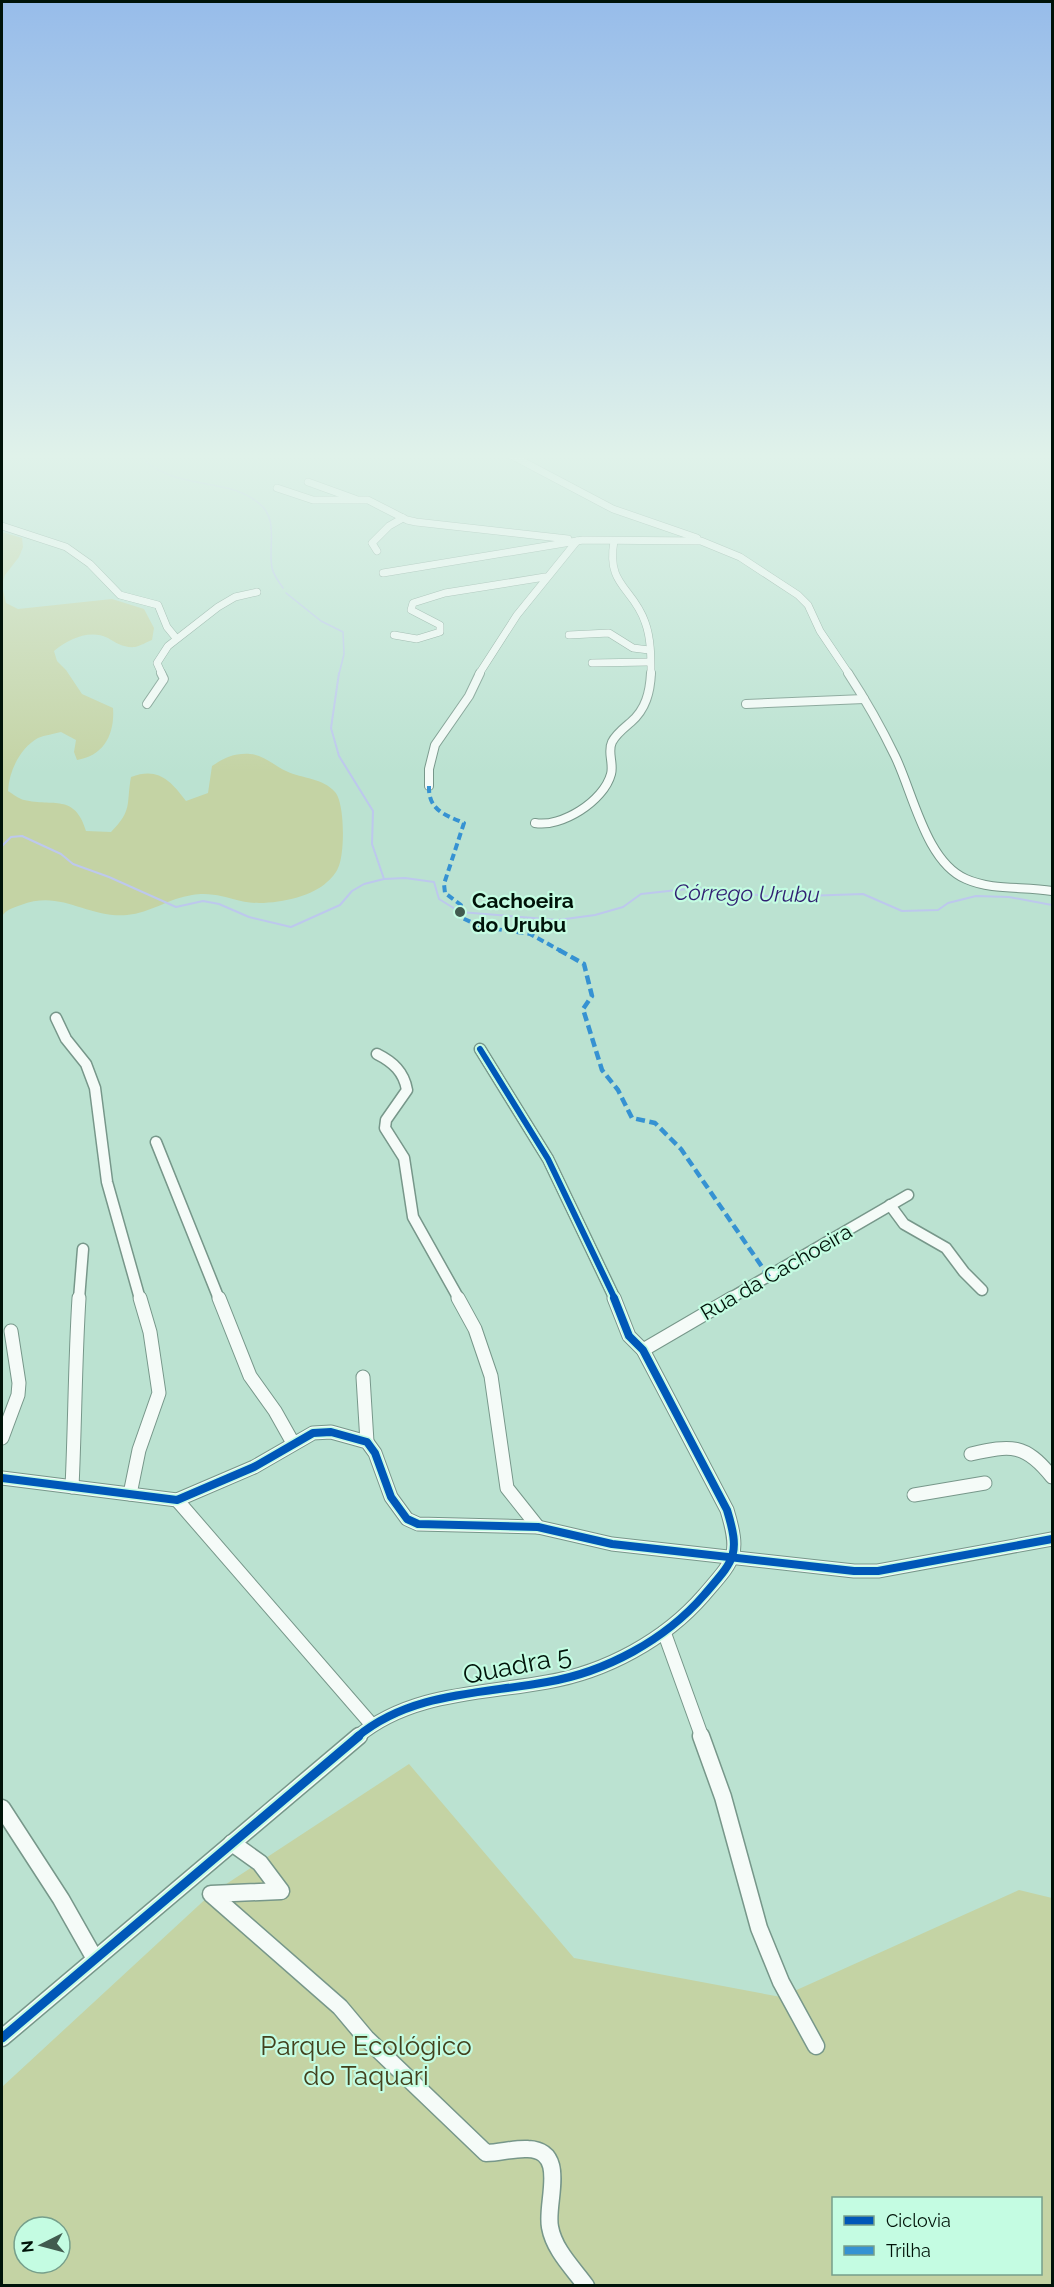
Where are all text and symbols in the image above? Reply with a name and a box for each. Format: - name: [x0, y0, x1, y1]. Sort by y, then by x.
- water label: Córrego Urubu: [674, 879, 820, 907]
- place label: Cachoeira do Urubu: [472, 888, 574, 937]
- marker: Cachoeira do Urubu: [453, 905, 467, 919]
- street label: Rua da Cachoeira: [696, 1219, 856, 1325]
- street label: Quadra 5: [460, 1640, 574, 1690]
- park label: Parque Ecológico do Taquari: [260, 2031, 472, 2091]
- legend: [832, 2197, 1042, 2275]
- text: Ciclovia: [886, 2210, 951, 2231]
- north arrow: [12, 2215, 72, 2275]
- text: N: [17, 2239, 38, 2254]
- text: Trilha: [886, 2240, 931, 2261]

